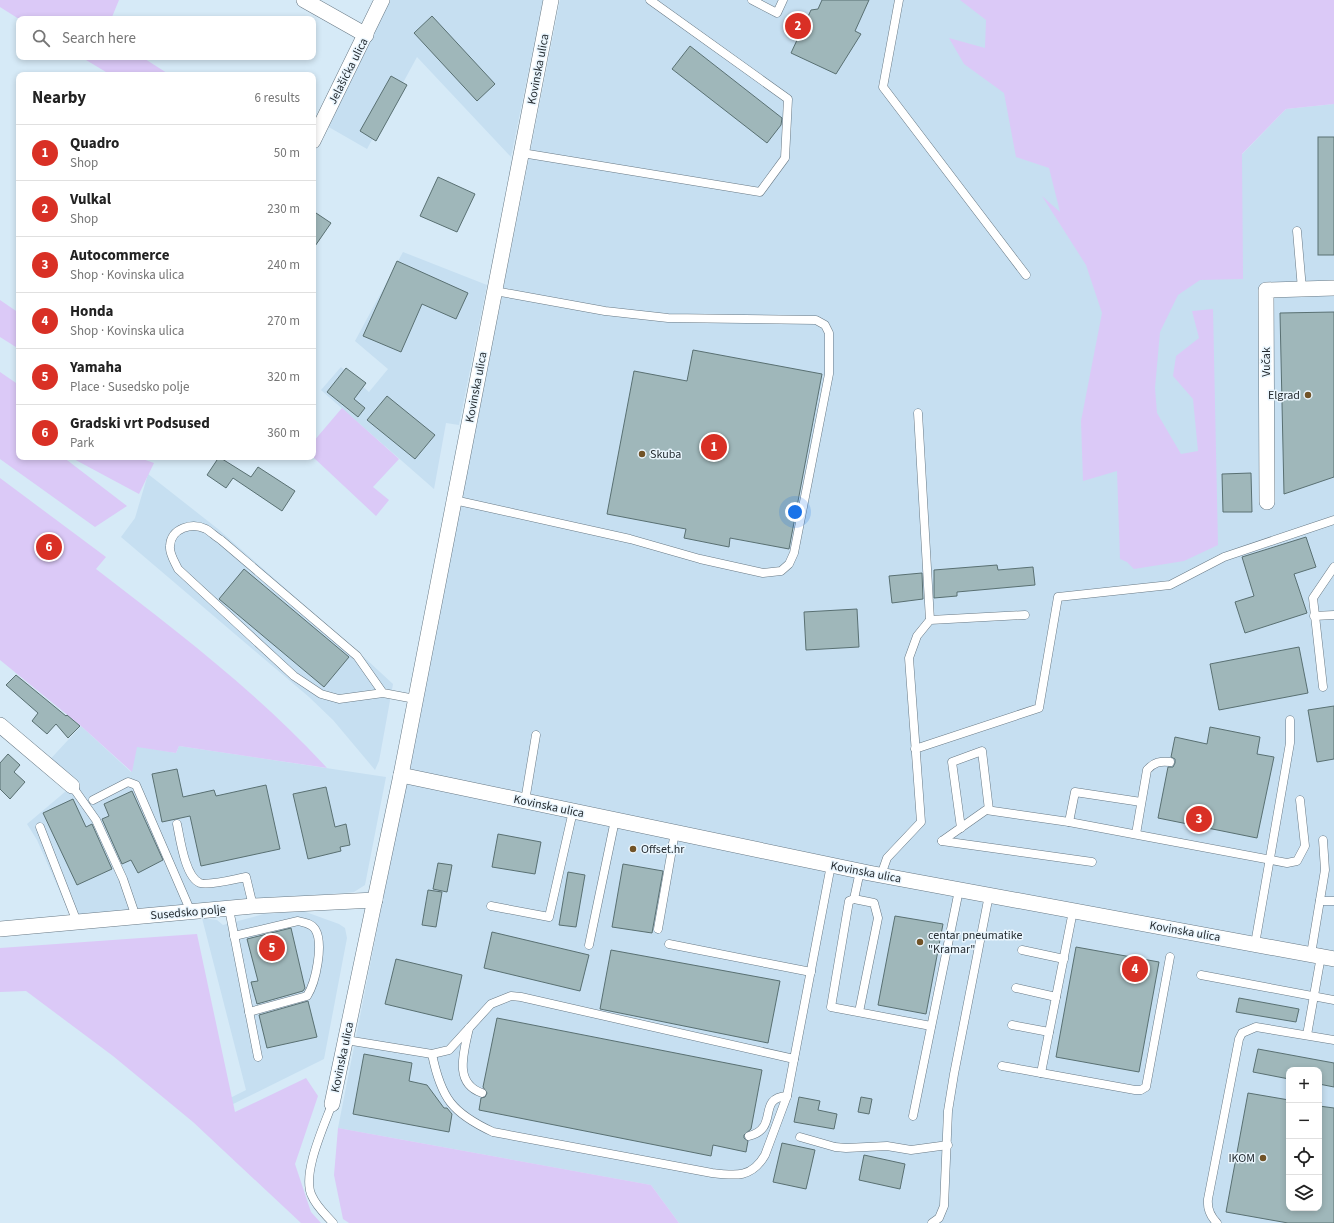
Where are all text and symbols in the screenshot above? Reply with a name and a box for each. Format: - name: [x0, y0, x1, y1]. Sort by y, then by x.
- pin: 2: [785, 11, 811, 41]
- search box: [16, 16, 316, 60]
- icon: search: [30, 27, 52, 49]
- text: Search here: [62, 28, 136, 49]
- street label: Kovinska ulica: [523, 32, 554, 106]
- street label: Jelašićka ulica: [324, 35, 372, 107]
- text: Nearby: [32, 86, 86, 110]
- text: 6 results: [255, 89, 300, 107]
- text: Quadro: [70, 133, 119, 154]
- text: 1: [42, 144, 48, 162]
- text: 50 m: [274, 144, 300, 162]
- text: Shop: [70, 154, 98, 172]
- text: Vulkal: [70, 189, 111, 210]
- text: 2: [42, 200, 48, 218]
- text: 230 m: [267, 200, 300, 218]
- text: Shop: [70, 210, 98, 228]
- text: Autocommerce: [70, 245, 170, 266]
- text: 3: [42, 256, 48, 274]
- text: 240 m: [267, 256, 300, 274]
- text: Shop · Kovinska ulica: [70, 266, 184, 284]
- text: Honda: [70, 301, 114, 322]
- text: 4: [42, 312, 48, 330]
- text: 270 m: [267, 312, 300, 330]
- text: Shop · Kovinska ulica: [70, 322, 184, 340]
- street label: Vučak: [1258, 347, 1275, 377]
- street label: Kovinska ulica: [461, 350, 492, 424]
- text: Yamaha: [70, 357, 122, 378]
- text: 5: [42, 368, 48, 386]
- text: 320 m: [267, 368, 300, 386]
- text: Place · Susedsko polje: [70, 378, 190, 396]
- place label: Elgrad: [1268, 387, 1300, 404]
- marker: Elgrad: [1303, 390, 1313, 400]
- text: Gradski vrt Podsused: [70, 413, 210, 434]
- text: 6: [42, 424, 48, 442]
- text: 360 m: [267, 424, 300, 442]
- pin: 1: [701, 432, 727, 462]
- text: Park: [70, 434, 94, 452]
- place label: Skuba: [650, 446, 681, 463]
- marker: Skuba: [637, 449, 647, 459]
- your location: [785, 502, 805, 522]
- pin: 6: [36, 532, 62, 562]
- street label: Kovinska ulica: [512, 791, 586, 822]
- pin: 3: [1186, 804, 1212, 834]
- place label: Offset.hr: [641, 841, 685, 858]
- marker: Offset.hr: [628, 844, 638, 854]
- street label: Kovinska ulica: [829, 857, 903, 888]
- street label: Susedsko polje: [150, 901, 226, 924]
- street label: Kovinska ulica: [1148, 917, 1222, 946]
- place label: centar pneumatike "Kramar": [928, 927, 1022, 958]
- pin: 5: [259, 933, 285, 963]
- marker: centar pneumatike "Kramar": [915, 937, 925, 947]
- pin: 4: [1122, 954, 1148, 984]
- street label: Kovinska ulica: [327, 1020, 358, 1094]
- map controls: [1286, 1067, 1322, 1211]
- button: +: [1286, 1067, 1322, 1103]
- button: −: [1286, 1103, 1322, 1139]
- button: locate: [1286, 1139, 1322, 1175]
- place label: IKOM: [1228, 1150, 1255, 1167]
- marker: IKOM: [1258, 1153, 1268, 1163]
- button: layers: [1286, 1175, 1322, 1211]

